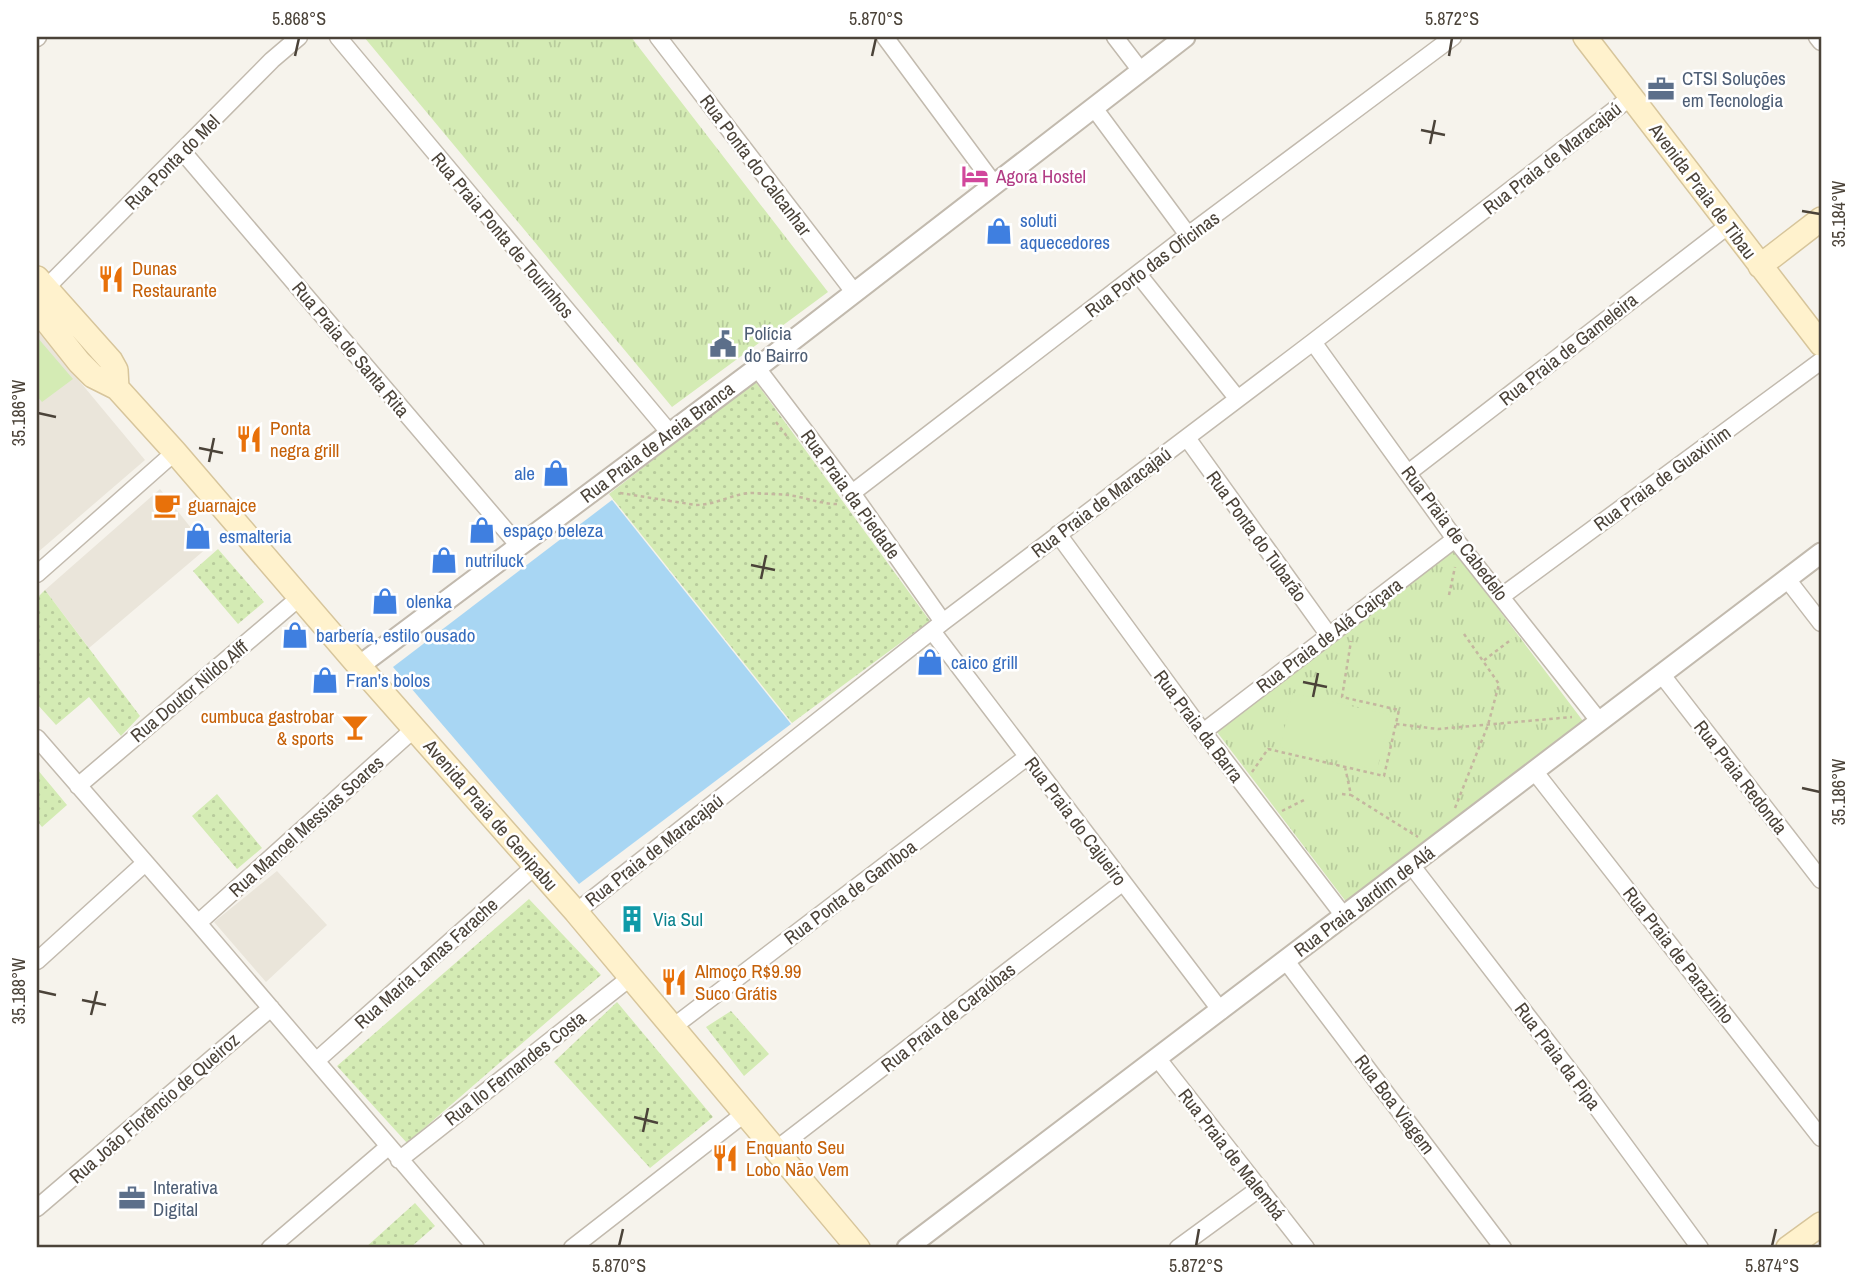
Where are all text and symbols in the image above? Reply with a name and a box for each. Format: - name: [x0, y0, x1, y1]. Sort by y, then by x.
- text: 5.868°S: [272, 6, 326, 31]
- text: 5.870°S: [849, 6, 903, 31]
- text: 5.872°S: [1425, 6, 1479, 31]
- place label: CTSI Soluções em Tecnologia: [1682, 65, 1786, 113]
- office icon: CTSI Soluções em Tecnologia: [1646, 74, 1676, 104]
- street label: Rua Ponta do Calcanhar: [694, 89, 818, 242]
- street label: Rua Praia de Maracajaú: [1477, 96, 1627, 220]
- street label: Rua Ponta do Mel: [119, 109, 225, 215]
- street label: Avenida Praia de Tibau: [1643, 117, 1763, 264]
- street label: Rua Praia Ponta de Tourinhos: [426, 146, 580, 324]
- hotel icon: Agora Hostel: [960, 161, 990, 191]
- place label: Agora Hostel: [995, 163, 1086, 189]
- text: 35.184°W: [1826, 181, 1851, 247]
- street label: Rua Porto das Oficinas: [1079, 205, 1225, 323]
- place label: soluti aquecedores: [1020, 207, 1110, 255]
- shop icon: soluti aquecedores: [984, 216, 1014, 246]
- place label: Dunas Restaurante: [132, 255, 217, 303]
- restaurant icon: Dunas Restaurante: [96, 264, 126, 294]
- street label: Rua Praia de Santa Rita: [286, 276, 416, 423]
- street label: Rua Praia de Gameleira: [1493, 287, 1643, 411]
- place label: Polícia do Bairro: [744, 320, 808, 368]
- public building icon: Polícia do Bairro: [708, 329, 738, 359]
- street label: Rua Praia de Areia Branca: [575, 375, 739, 508]
- text: 35.186°W: [6, 380, 31, 446]
- place label: Ponta negra grill: [270, 415, 339, 463]
- street label: Rua Praia de Guaxinim: [1588, 419, 1736, 537]
- restaurant icon: Ponta negra grill: [234, 424, 264, 454]
- street label: Rua Praia da Piedade: [795, 424, 907, 564]
- street label: Rua Praia de Maracajaú: [1026, 441, 1176, 563]
- shop icon: ale: [541, 458, 571, 488]
- place label: ale: [514, 460, 535, 486]
- street label: Rua Praia de Cabedelo: [1396, 460, 1514, 606]
- street label: Rua Ponta do Tubarão: [1201, 465, 1313, 607]
- cafe icon: guarnajce: [152, 490, 182, 520]
- place label: guarnajce: [188, 492, 256, 518]
- shop icon: espaço beleza: [467, 515, 497, 545]
- place label: espaço beleza: [503, 517, 604, 543]
- shop icon: esmalteria: [183, 521, 213, 551]
- place label: esmalteria: [219, 523, 292, 549]
- shop icon: nutriluck: [429, 545, 459, 575]
- place label: nutriluck: [465, 547, 524, 573]
- street label: Rua Praia de Alá Caiçara: [1251, 571, 1408, 699]
- shop icon: olenka: [370, 586, 400, 616]
- place label: olenka: [406, 588, 452, 614]
- shop icon: barbería, estilo ousado: [280, 620, 310, 650]
- place label: barbería, estilo ousado: [316, 622, 475, 648]
- street label: Rua Doutor Nildo Alff: [125, 634, 254, 748]
- shop icon: caico grill: [915, 647, 945, 677]
- place label: caico grill: [951, 649, 1018, 675]
- shop icon: Fran's bolos: [310, 665, 340, 695]
- street label: Rua Praia da Barra: [1148, 665, 1250, 788]
- place label: Fran's bolos: [346, 667, 431, 693]
- place label: cumbuca gastrobar & sports: [201, 703, 335, 751]
- bar icon: cumbuca gastrobar & sports: [340, 712, 370, 742]
- street label: Rua Praia Redonda: [1688, 715, 1794, 840]
- street label: Avenida Praia de Genipabu: [417, 733, 564, 896]
- street label: Rua Manoel Messias Soares: [223, 749, 389, 903]
- street label: Rua Praia do Cajueiro: [1019, 751, 1133, 891]
- text: 35.186°W: [1826, 759, 1851, 825]
- street label: Rua Praia de Maracajaú: [579, 788, 729, 912]
- street label: Rua Ponta de Gamboa: [779, 833, 922, 950]
- street label: Rua Praia Jardim de Alá: [1288, 839, 1440, 962]
- street label: Rua Praia de Parazinho: [1617, 881, 1741, 1029]
- street label: Rua Maria Lamas Farache: [349, 892, 503, 1034]
- building icon: Via Sul: [617, 904, 647, 934]
- place label: Via Sul: [653, 906, 703, 932]
- street label: Rua Praia de Caraúbas: [876, 956, 1021, 1078]
- text: 35.188°W: [6, 958, 31, 1024]
- place label: Almoço R$9.99 Suco Grátis: [694, 958, 802, 1006]
- restaurant icon: Almoço R$9.99 Suco Grátis: [659, 967, 689, 997]
- street label: Rua Praia da Pipa: [1509, 997, 1607, 1115]
- street label: Rua Ilo Fernandes Costa: [439, 1004, 591, 1131]
- street label: Rua João Florêncio de Queiroz: [63, 1027, 245, 1189]
- street label: Rua Boa Viagem: [1349, 1049, 1441, 1159]
- street label: Rua Praia de Malembá: [1172, 1083, 1292, 1225]
- place label: Enquanto Seu Lobo Não Vem: [746, 1134, 849, 1182]
- restaurant icon: Enquanto Seu Lobo Não Vem: [710, 1143, 740, 1173]
- place label: Interativa Digital: [153, 1174, 218, 1222]
- office icon: Interativa Digital: [117, 1183, 147, 1213]
- text: 5.870°S: [592, 1253, 646, 1278]
- text: 5.872°S: [1169, 1253, 1223, 1278]
- text: 5.874°S: [1745, 1253, 1799, 1278]

